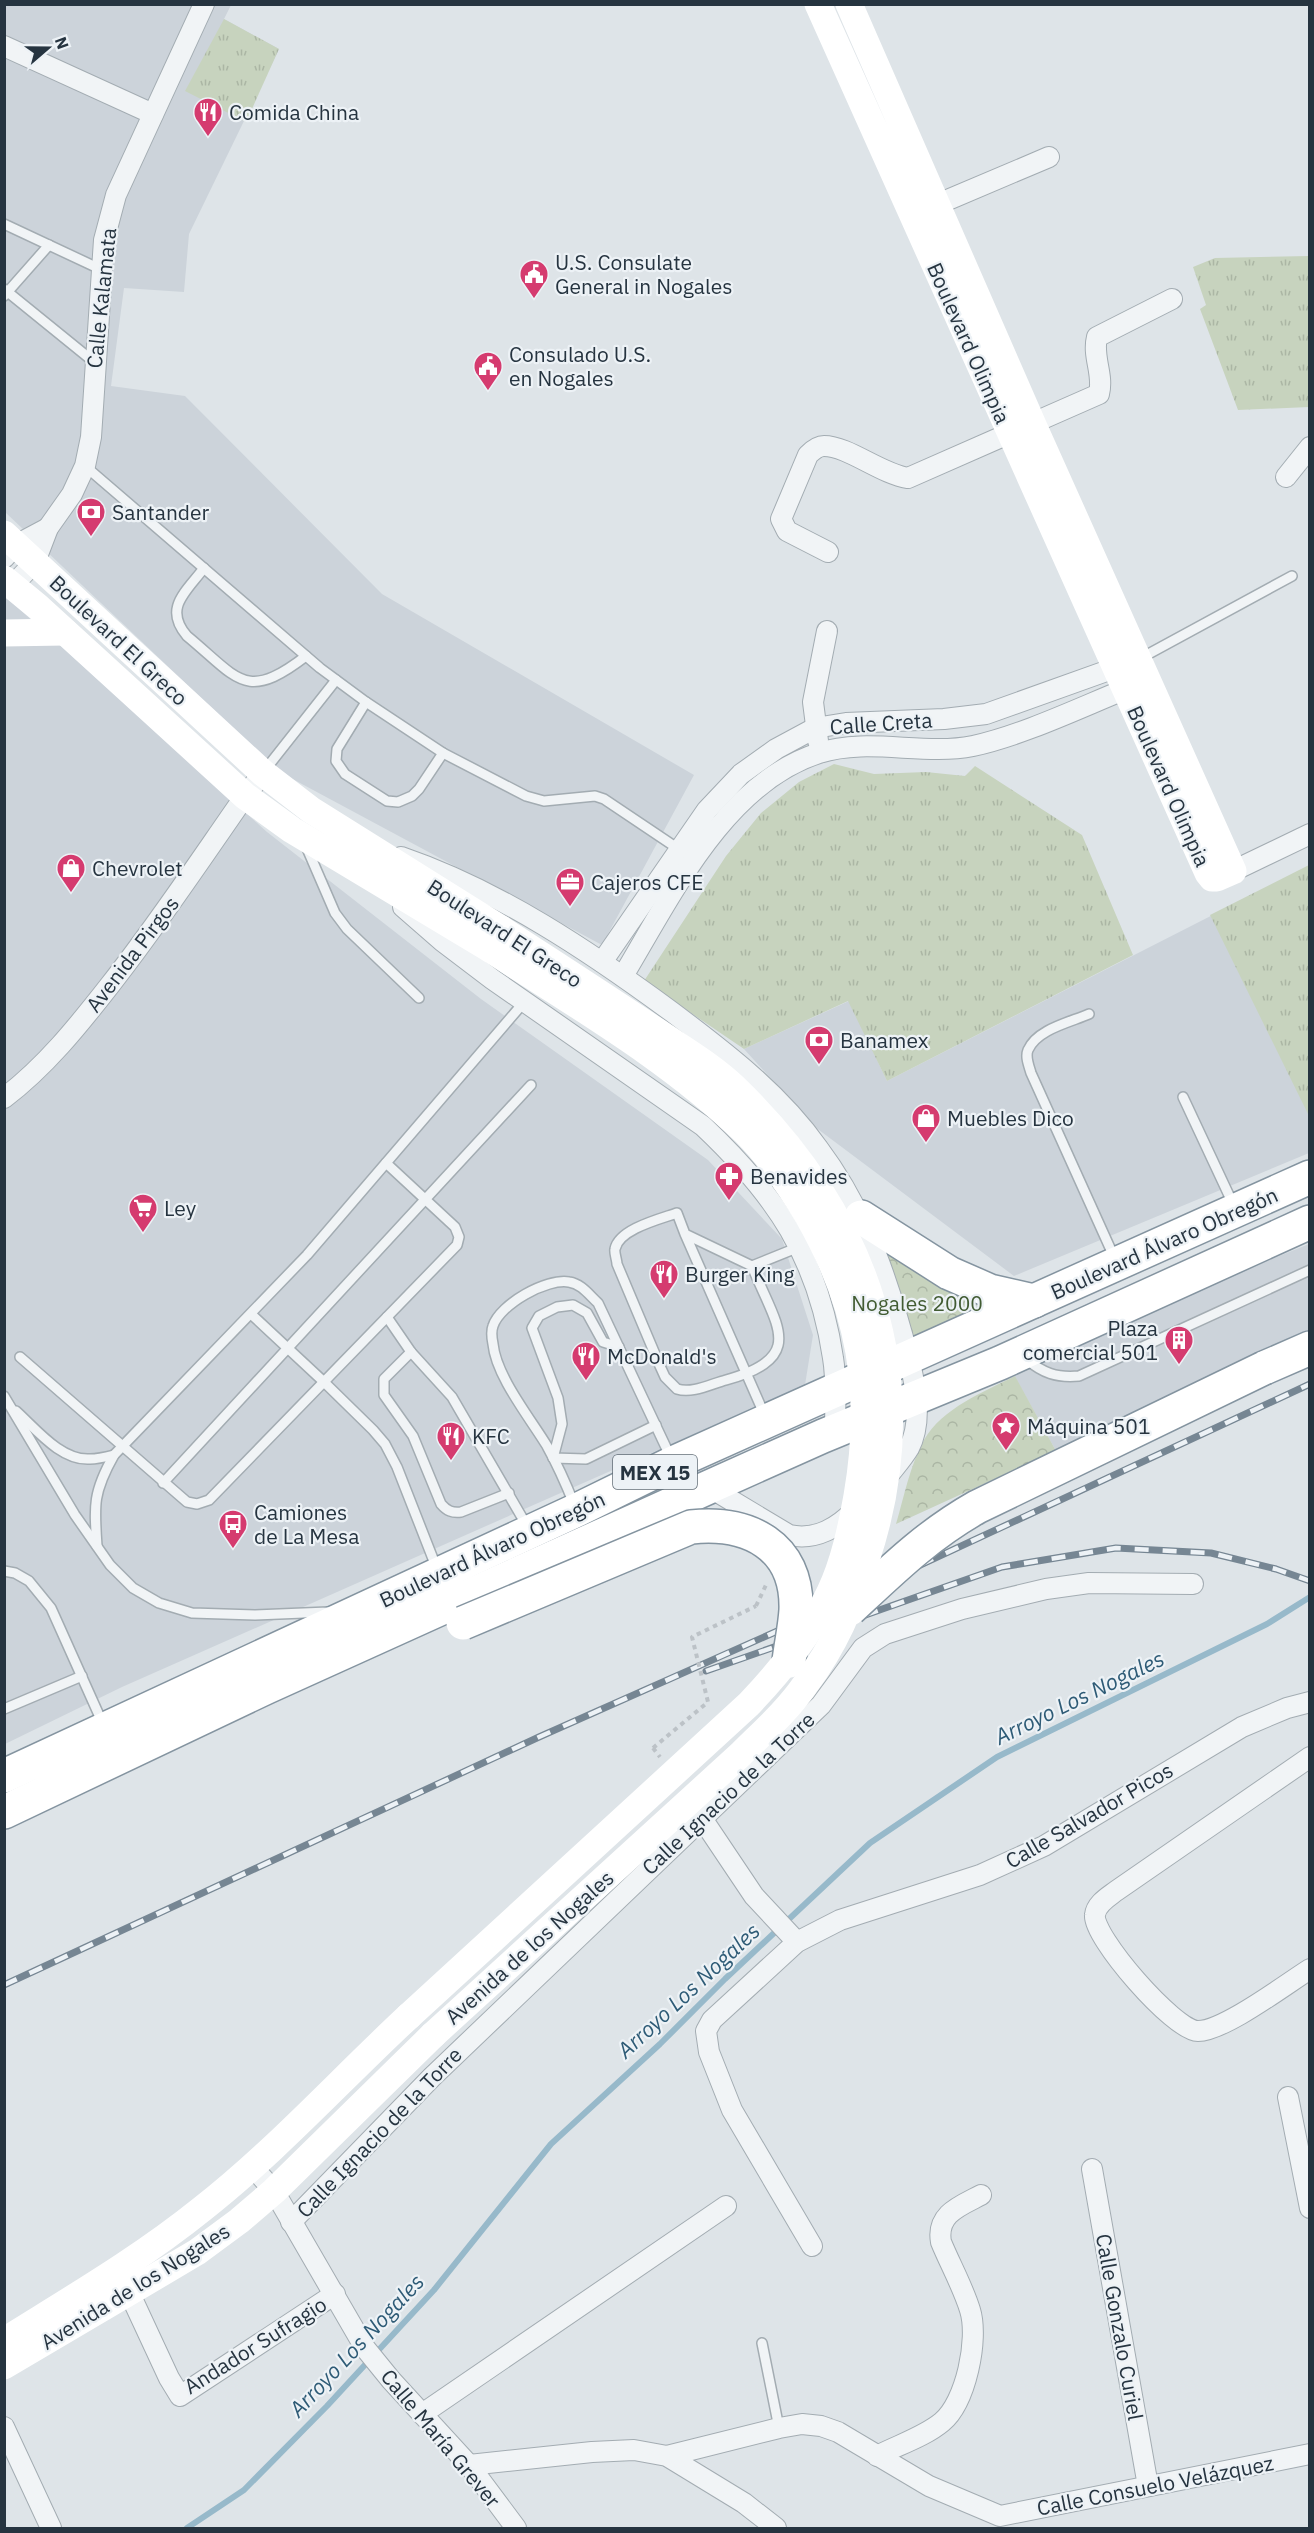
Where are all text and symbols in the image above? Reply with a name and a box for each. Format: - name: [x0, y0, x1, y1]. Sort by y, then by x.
- north arrow: [18, 18, 78, 78]
- text: N: [51, 34, 73, 52]
- restaurant icon: Comida China: [192, 96, 224, 138]
- place label: Comida China: [229, 98, 359, 126]
- street label: Calle Kalamata: [80, 226, 122, 370]
- place label: U.S. Consulate General in Nogales: [555, 248, 733, 300]
- public building icon: U.S. Consulate General in Nogales: [518, 258, 550, 300]
- street label: Boulevard Olimpia: [921, 258, 1017, 428]
- place label: Consulado U.S. en Nogales: [509, 340, 651, 392]
- public building icon: Consulado U.S. en Nogales: [472, 350, 504, 392]
- bank icon: Santander: [75, 496, 107, 538]
- place label: Santander: [112, 498, 210, 526]
- street label: Boulevard El Greco: [44, 569, 194, 711]
- street label: Boulevard Olimpia: [1121, 701, 1217, 871]
- street label: Calle Creta: [829, 705, 933, 741]
- shop icon: Chevrolet: [55, 852, 87, 894]
- place label: Chevrolet: [92, 854, 183, 882]
- office icon: Cajeros CFE: [554, 866, 586, 908]
- place label: Cajeros CFE: [591, 868, 704, 896]
- street label: Boulevard El Greco: [422, 872, 588, 994]
- street label: Avenida Pirgos: [79, 890, 185, 1018]
- bank icon: Banamex: [803, 1024, 835, 1066]
- place label: Banamex: [840, 1026, 929, 1054]
- shop icon: Muebles Dico: [910, 1102, 942, 1144]
- place label: Muebles Dico: [947, 1104, 1074, 1132]
- pharmacy icon: Benavides: [713, 1160, 745, 1202]
- place label: Benavides: [750, 1162, 848, 1190]
- street label: Boulevard Álvaro Obregón: [1046, 1180, 1282, 1306]
- supermarket icon: Ley: [127, 1192, 159, 1234]
- place label: Ley: [164, 1194, 197, 1222]
- restaurant icon: Burger King: [648, 1258, 680, 1300]
- place label: Burger King: [685, 1260, 795, 1288]
- park label: Nogales 2000: [851, 1289, 983, 1317]
- place label: Plaza comercial 501: [1023, 1314, 1158, 1366]
- building icon: Plaza comercial 501: [1163, 1324, 1195, 1366]
- restaurant icon: McDonald's: [570, 1340, 602, 1382]
- place label: McDonald's: [607, 1342, 717, 1370]
- place icon: Máquina 501: [990, 1410, 1022, 1452]
- place label: Máquina 501: [1027, 1412, 1151, 1440]
- restaurant icon: KFC: [435, 1420, 467, 1462]
- place label: KFC: [472, 1422, 510, 1450]
- road number: MEX 15: [613, 1455, 697, 1489]
- street label: Boulevard Álvaro Obregón: [375, 1484, 609, 1614]
- place label: Camiones de La Mesa: [254, 1498, 359, 1550]
- bus stop icon: Camiones de La Mesa: [217, 1508, 249, 1550]
- water label: Arroyo Los Nogales: [988, 1643, 1169, 1751]
- street label: Calle Ignacio de la Torre: [635, 1705, 821, 1881]
- street label: Calle Salvador Picos: [1000, 1756, 1178, 1874]
- street label: Avenida de los Nogales: [439, 1864, 619, 2030]
- water label: Arroyo Los Nogales: [610, 1916, 766, 2065]
- street label: Calle Ignacio de la Torre: [290, 2041, 468, 2223]
- street label: Avenida de los Nogales: [35, 2216, 235, 2356]
- street label: Calle Gonzalo Curiel: [1090, 2232, 1150, 2423]
- water label: Arroyo Los Nogales: [281, 2267, 430, 2423]
- street label: Andador Sufragio: [178, 2290, 332, 2400]
- street label: Calle María Grever: [375, 2363, 507, 2513]
- street label: Calle Consuelo Velázquez: [1034, 2448, 1276, 2522]

